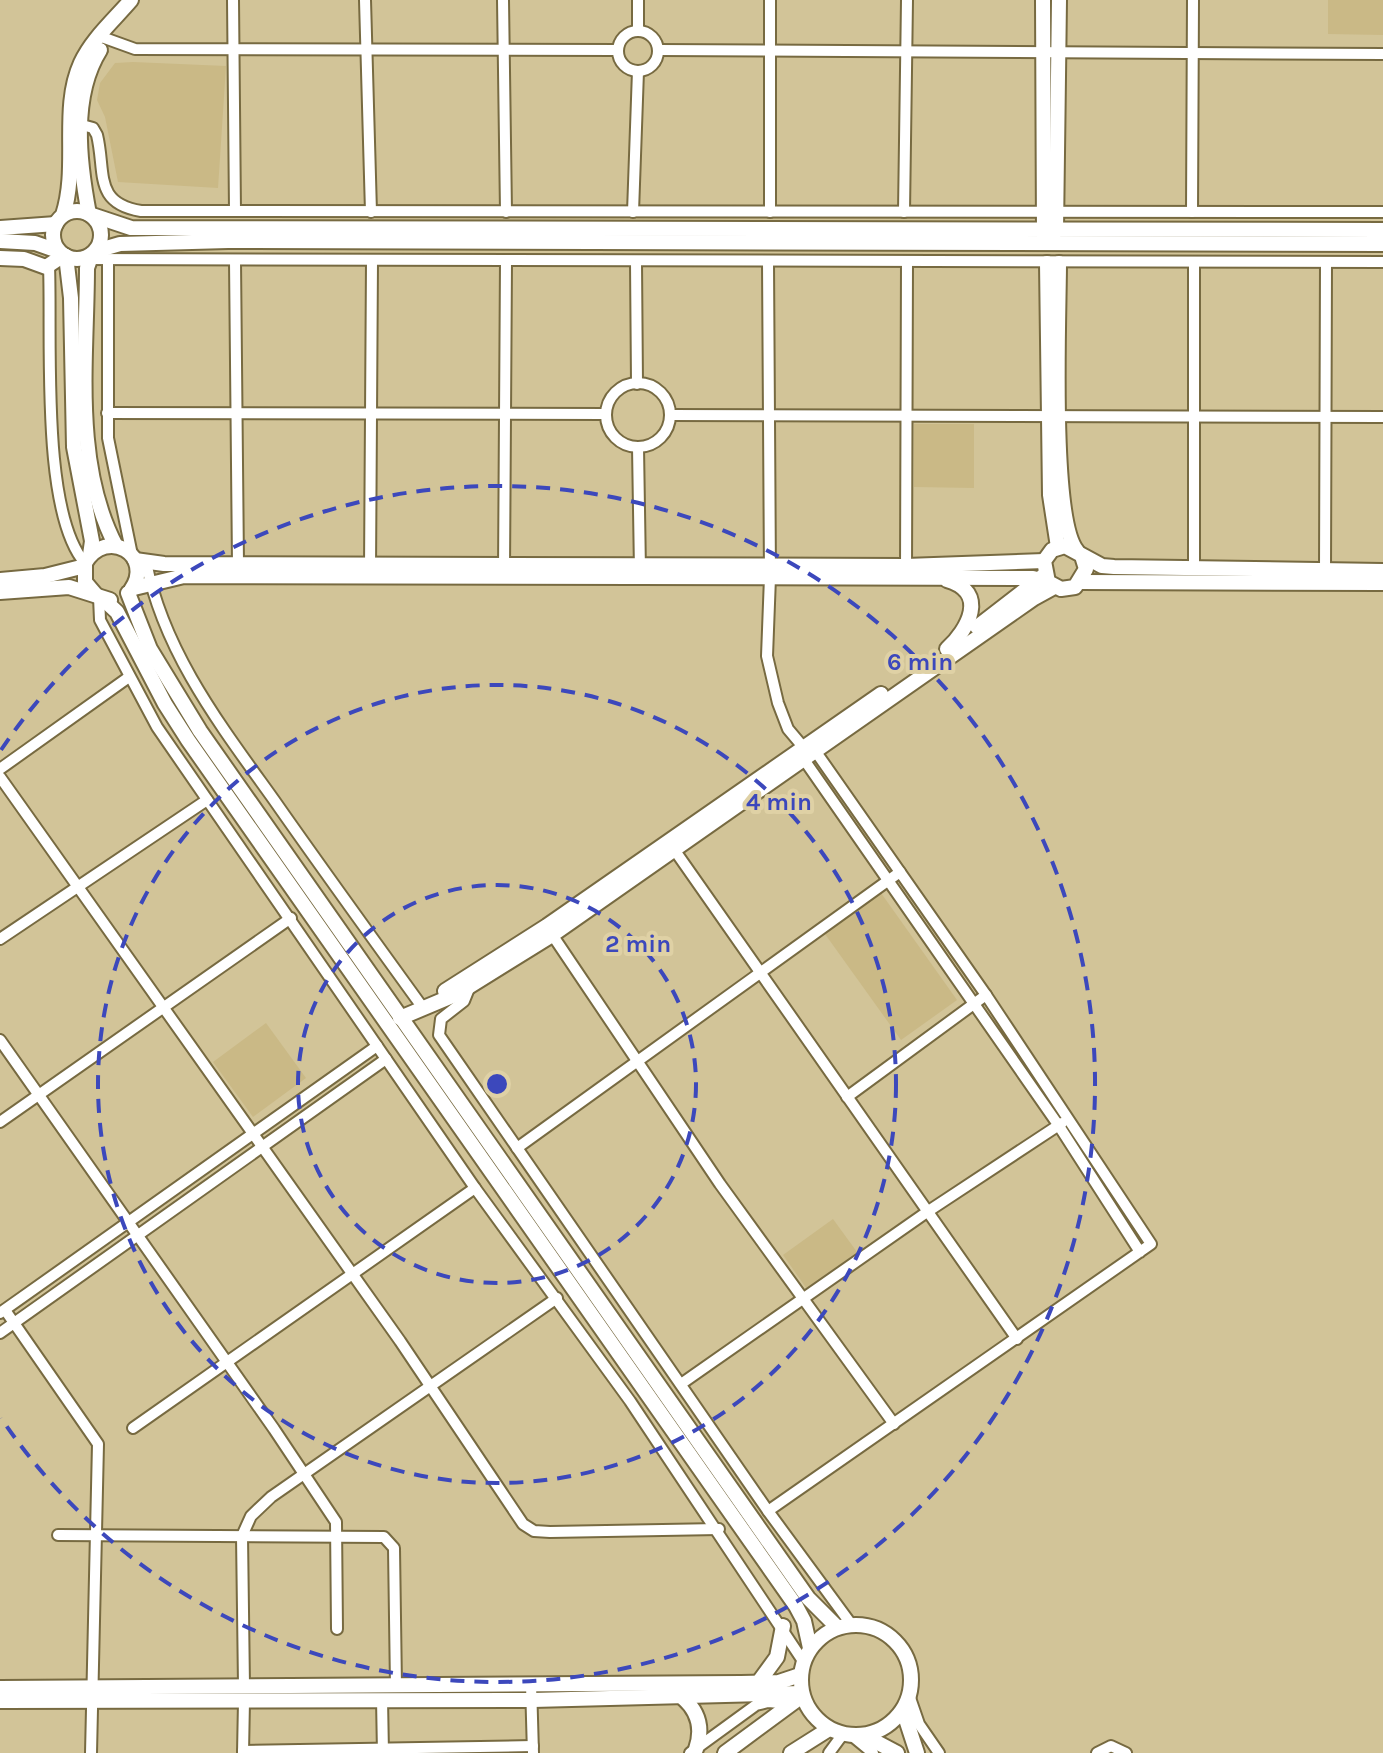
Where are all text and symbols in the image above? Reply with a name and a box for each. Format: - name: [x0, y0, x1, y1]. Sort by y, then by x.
- text: 6 min: [887, 648, 953, 676]
- text: 4 min: [746, 788, 812, 816]
- text: 2 min: [605, 930, 671, 958]
- centre of rings: [483, 1070, 511, 1098]

